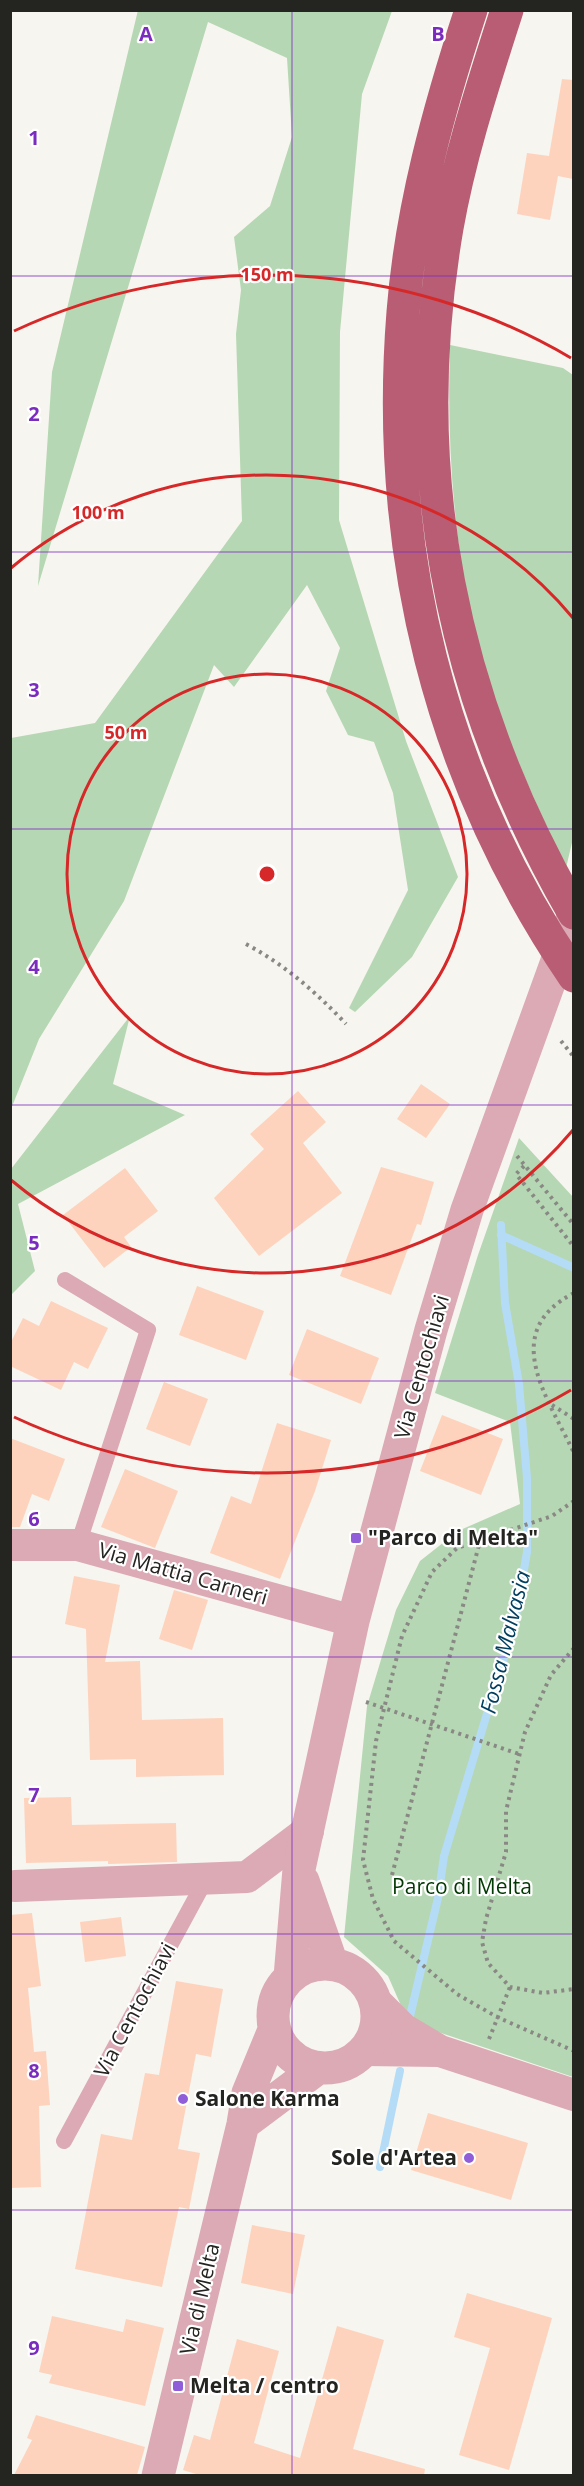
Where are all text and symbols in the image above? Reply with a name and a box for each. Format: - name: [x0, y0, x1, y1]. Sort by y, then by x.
- text: A: [139, 20, 153, 47]
- text: B: [431, 20, 445, 47]
- text: 1: [28, 124, 40, 151]
- text: 150 m: [240, 262, 294, 286]
- text: 2: [28, 400, 40, 427]
- text: 100 m: [71, 500, 125, 524]
- text: 3: [28, 676, 40, 703]
- text: 50 m: [105, 720, 147, 744]
- centre of rings: [257, 864, 277, 884]
- text: 4: [28, 953, 40, 980]
- text: 5: [28, 1229, 40, 1256]
- street label: Via Centochiavi: [387, 1291, 455, 1442]
- text: 6: [28, 1505, 40, 1532]
- place label: "Parco di Melta": [368, 1523, 538, 1551]
- marker: "Parco di Melta": [349, 1531, 363, 1545]
- street label: Via Mattia Carneri: [95, 1535, 271, 1611]
- water label: Fossa Malvasia: [472, 1567, 536, 1716]
- text: 7: [28, 1781, 40, 1808]
- park label: Parco di Melta: [392, 1872, 532, 1900]
- street label: Via Centochiavi: [87, 1937, 181, 2082]
- text: 8: [28, 2057, 40, 2084]
- place label: Salone Karma: [195, 2084, 340, 2112]
- marker: Salone Karma: [176, 2092, 190, 2106]
- place label: Sole d'Artea: [331, 2143, 457, 2171]
- marker: Sole d'Artea: [462, 2151, 476, 2165]
- street label: Via di Melta: [173, 2240, 225, 2357]
- text: 9: [28, 2334, 40, 2361]
- place label: Melta / centro: [190, 2371, 339, 2399]
- marker: Melta / centro: [171, 2379, 185, 2393]

